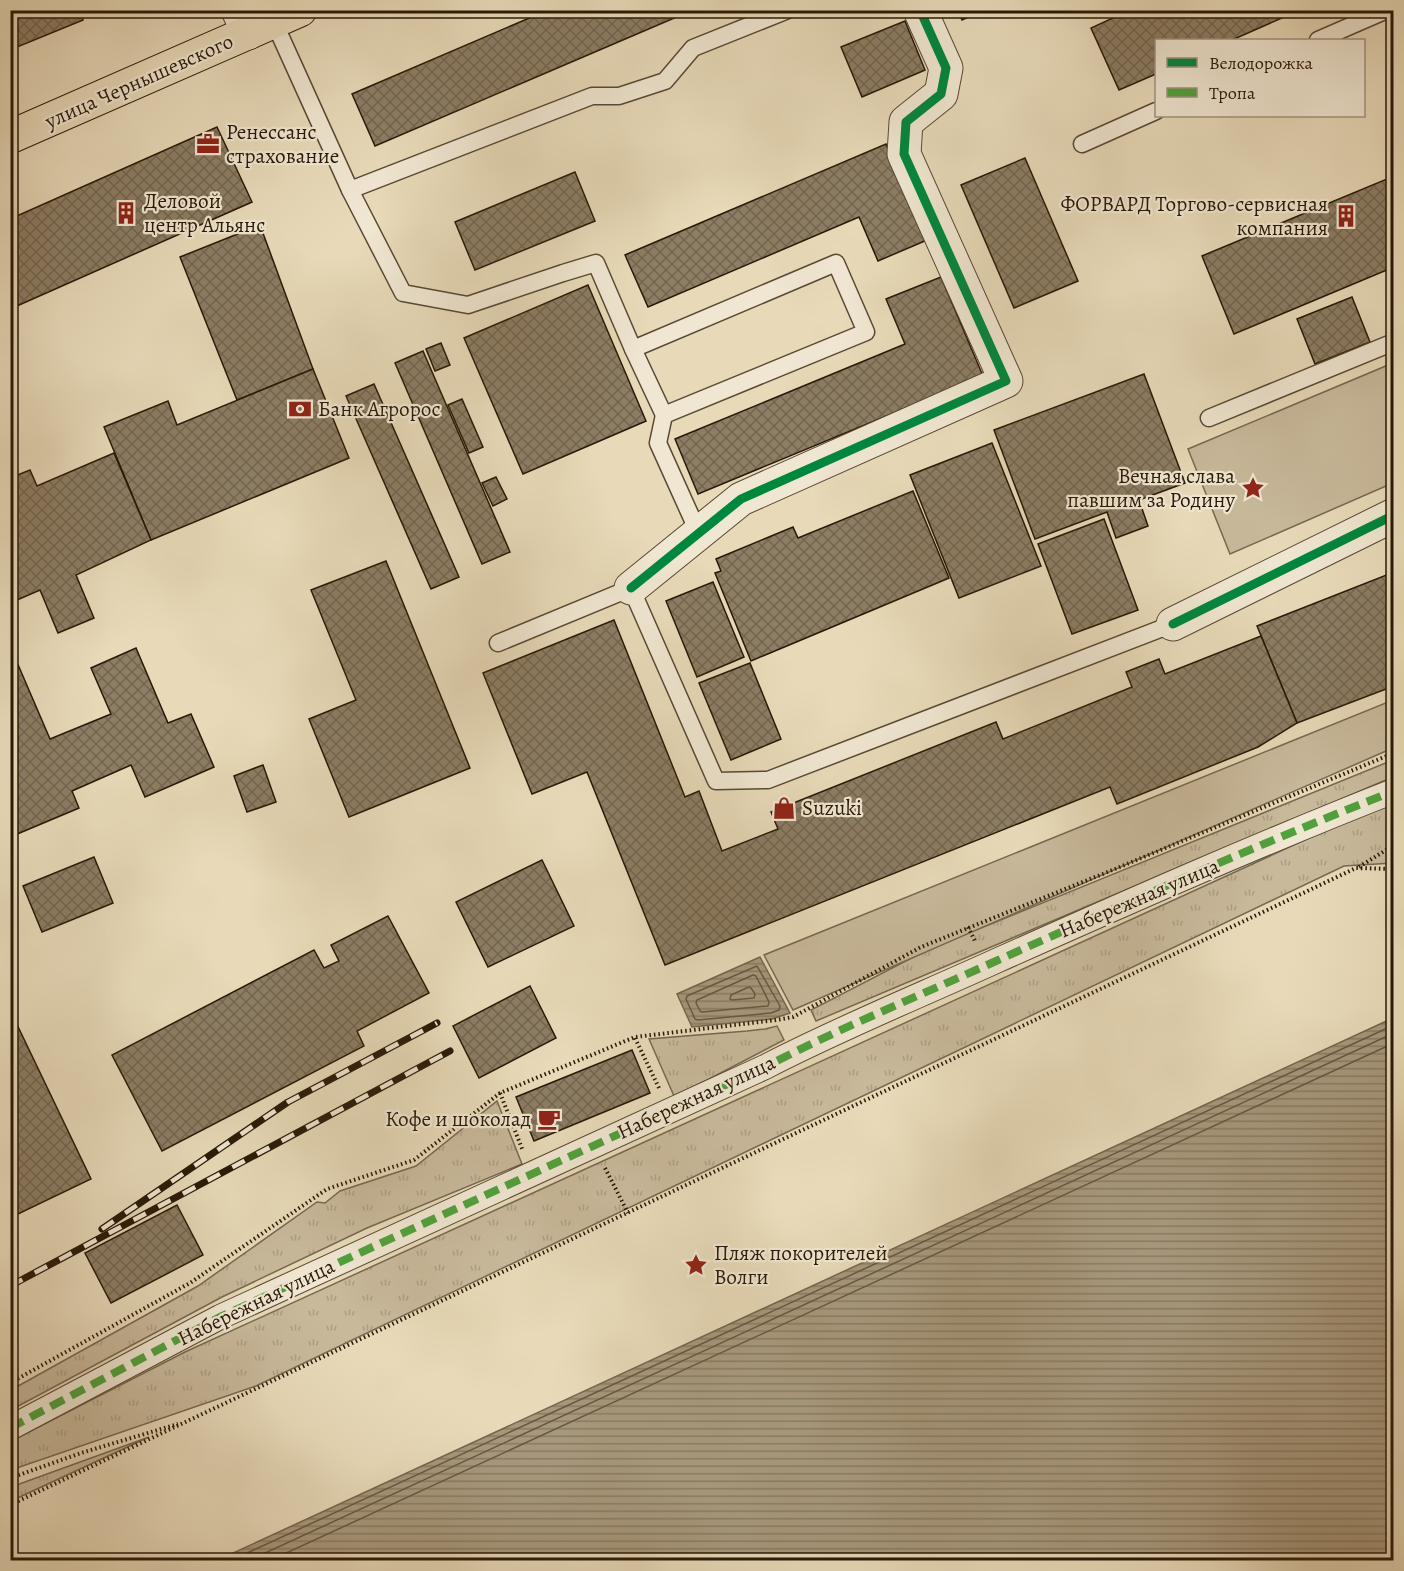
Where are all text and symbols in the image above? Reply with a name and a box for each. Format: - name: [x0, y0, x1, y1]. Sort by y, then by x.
- street label: улица Чернышевского: [40, 27, 237, 135]
- legend: [1155, 39, 1365, 117]
- text: Велодорожка: [1209, 51, 1314, 75]
- text: Тропа: [1209, 81, 1256, 105]
- place label: Ренессанс страхование: [226, 118, 339, 170]
- office icon: Ренессанс страхование: [195, 131, 221, 157]
- place label: Деловой центр Альянс: [144, 187, 265, 239]
- place label: ФОРВАРД Торгово-сервисная компания: [1061, 190, 1328, 242]
- building icon: Деловой центр Альянс: [113, 200, 139, 226]
- building icon: ФОРВАРД Торгово-сервисная компания: [1333, 203, 1359, 229]
- place label: Банк Агророс: [318, 395, 441, 423]
- bank icon: Банк Агророс: [287, 396, 313, 422]
- place label: Вечная слава павшим за Родину: [1067, 462, 1235, 514]
- place icon: Вечная слава павшим за Родину: [1240, 475, 1266, 501]
- place label: Suzuki: [802, 794, 862, 822]
- shop icon: Suzuki: [771, 795, 797, 821]
- street label: Набережная улица: [1055, 851, 1224, 944]
- street label: Набережная улица: [612, 1048, 780, 1146]
- place label: Кофе и шоколад: [385, 1105, 531, 1133]
- cafe icon: Кофе и шоколад: [536, 1106, 562, 1132]
- place label: Пляж покорителей Волги: [714, 1239, 888, 1291]
- street label: Набережная улица: [173, 1252, 339, 1352]
- place icon: Пляж покорителей Волги: [683, 1252, 709, 1278]

